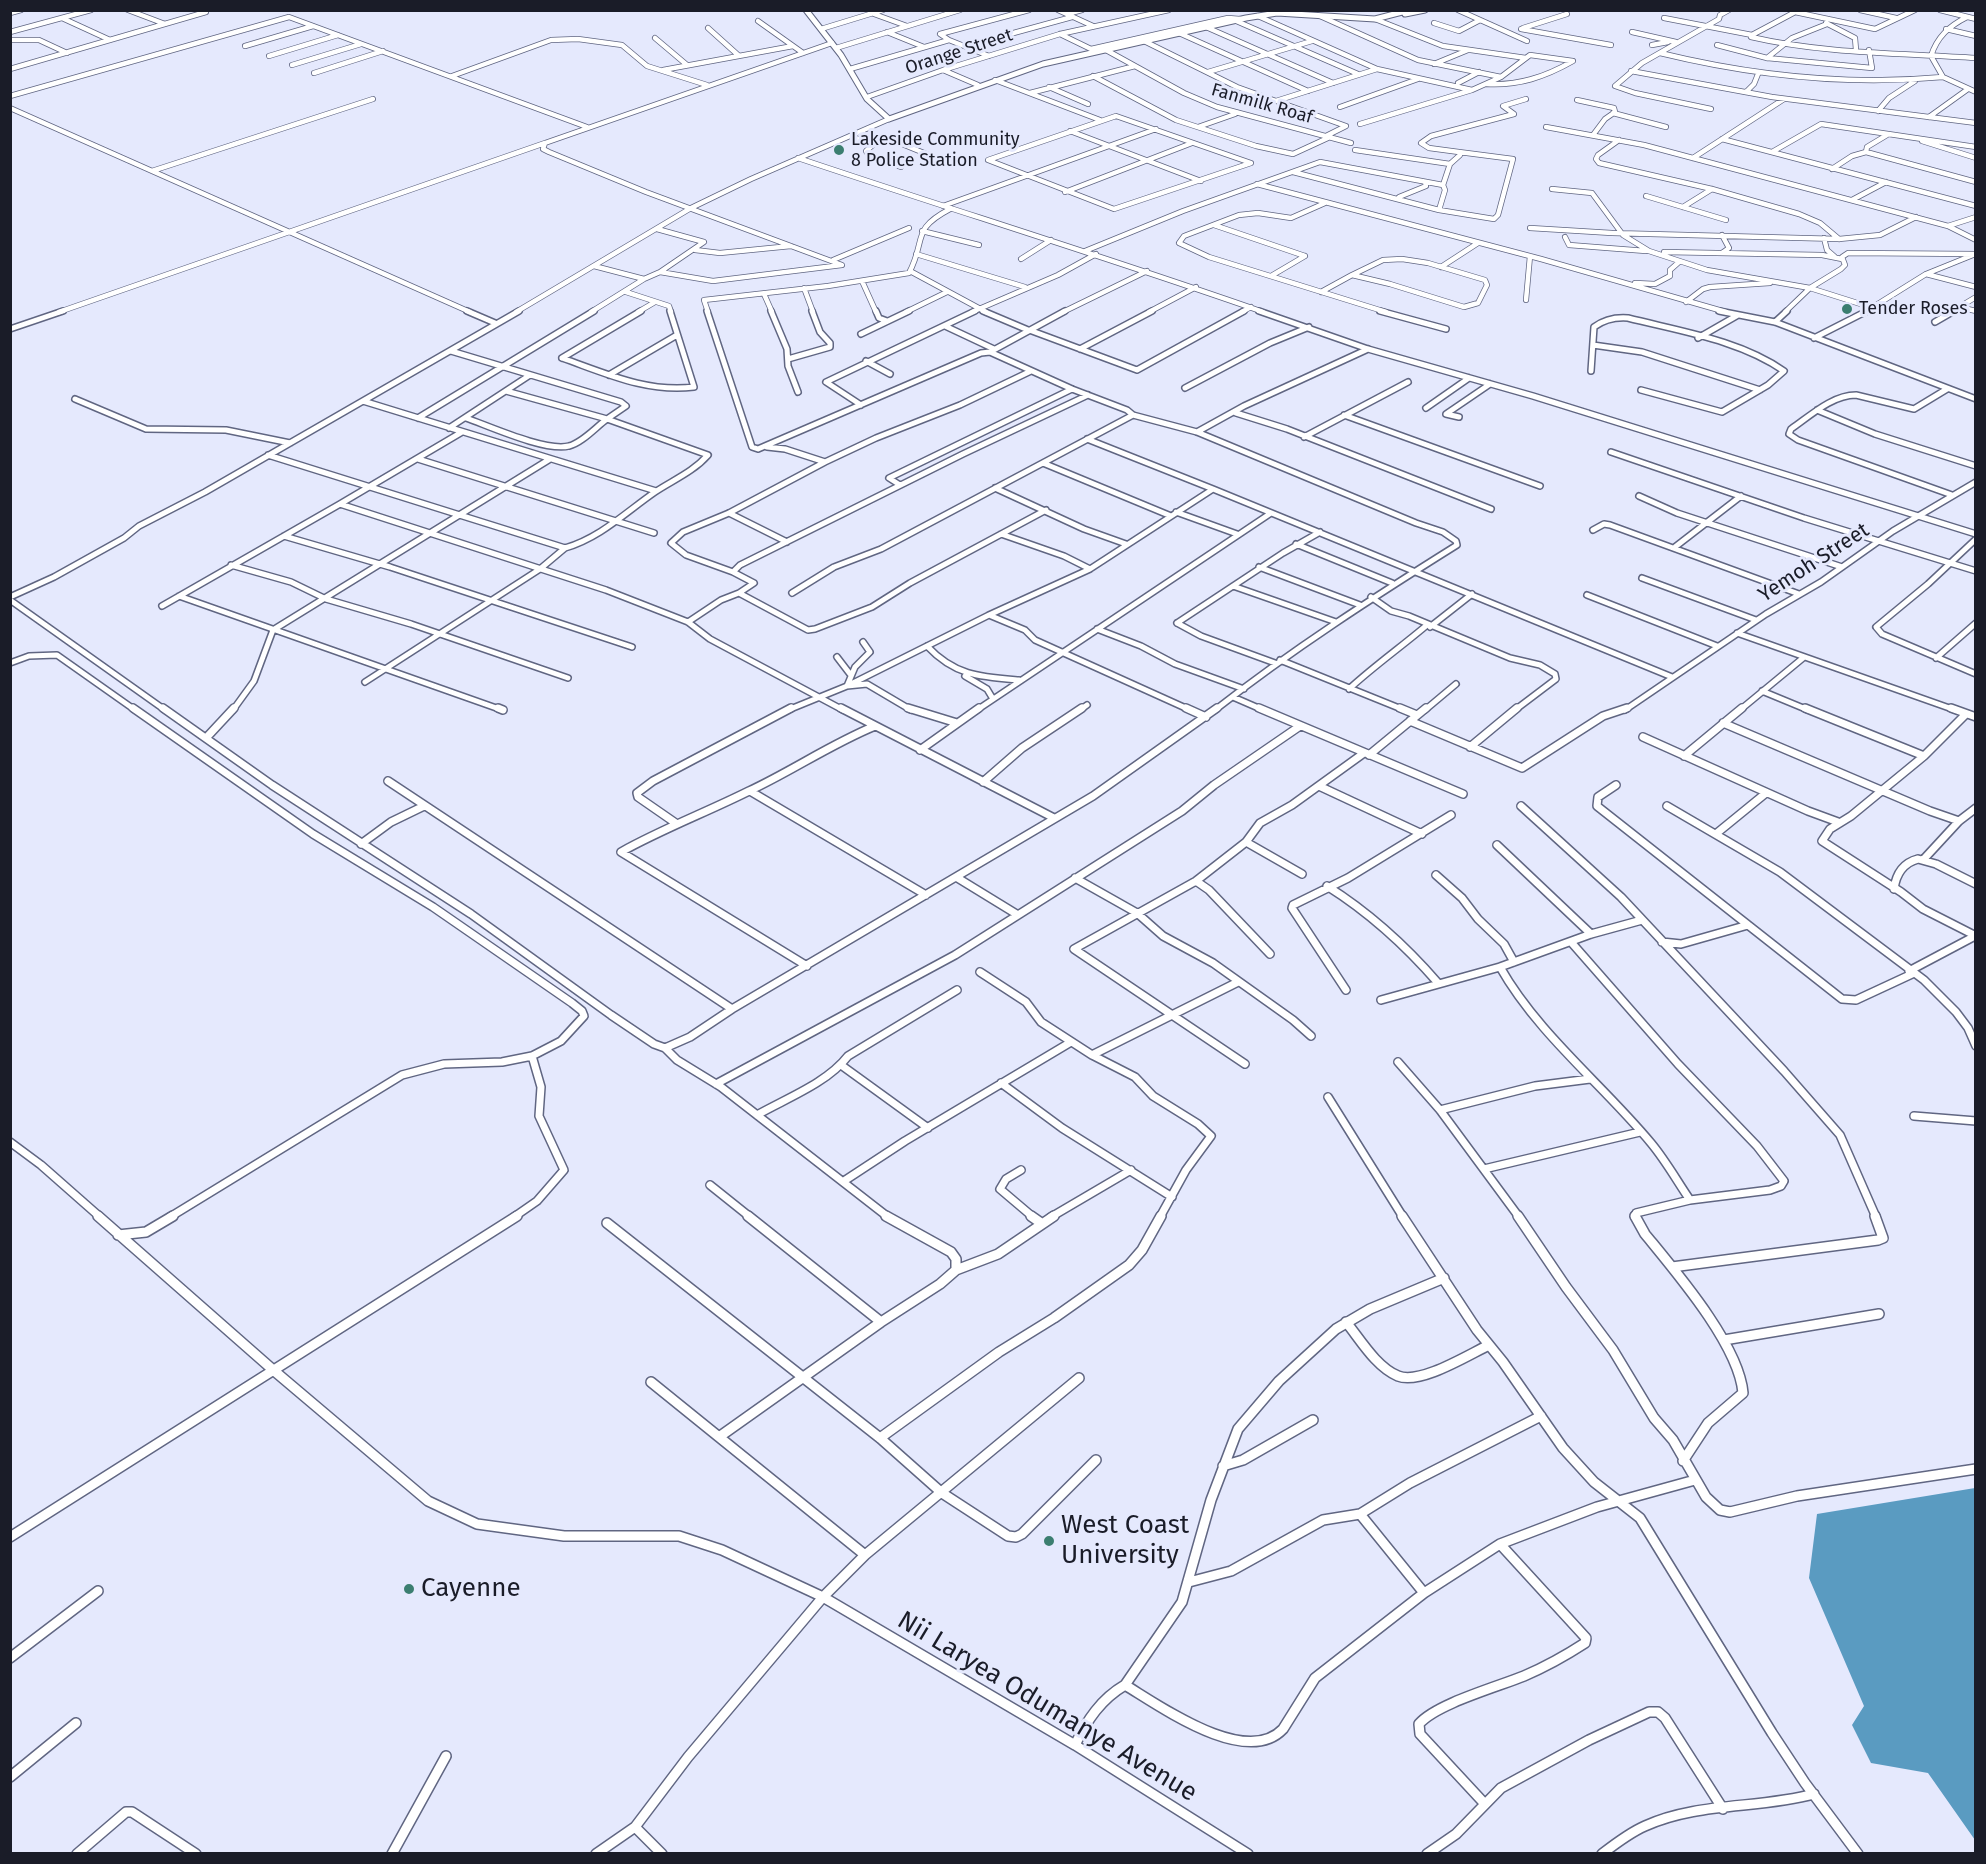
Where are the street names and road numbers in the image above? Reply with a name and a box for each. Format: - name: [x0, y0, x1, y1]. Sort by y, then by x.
- street label: Orange Street: [903, 24, 1015, 80]
- street label: Fanmilk Roaf: [1209, 79, 1315, 129]
- street label: Yemoh Street: [1754, 518, 1874, 608]
- street label: Nii Laryea Odumanye Avenue: [892, 1605, 1202, 1809]

